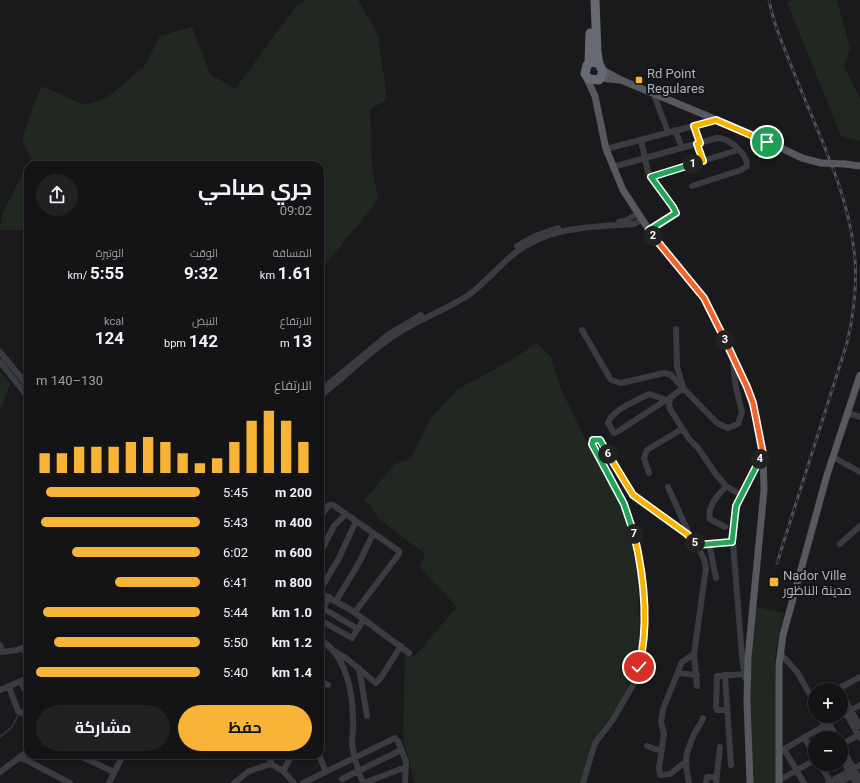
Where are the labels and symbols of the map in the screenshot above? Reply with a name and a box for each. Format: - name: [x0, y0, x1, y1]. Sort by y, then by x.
- place label: Rd Point Regulares: [647, 66, 705, 96]
- marker: Rd Point Regulares: [634, 75, 644, 85]
- pin: [750, 125, 784, 159]
- pin: 1: [683, 154, 703, 174]
- pin: 2: [643, 226, 663, 246]
- pin: 3: [715, 330, 735, 350]
- pin: 6: [598, 444, 618, 464]
- pin: 4: [750, 449, 770, 469]
- pin: 7: [624, 524, 644, 544]
- pin: 5: [685, 533, 705, 553]
- place label: Nador Ville مدينة الناظور: [782, 568, 852, 598]
- marker: Nador Ville مدينة الناظور: [768, 576, 780, 588]
- pin: [622, 650, 656, 684]

